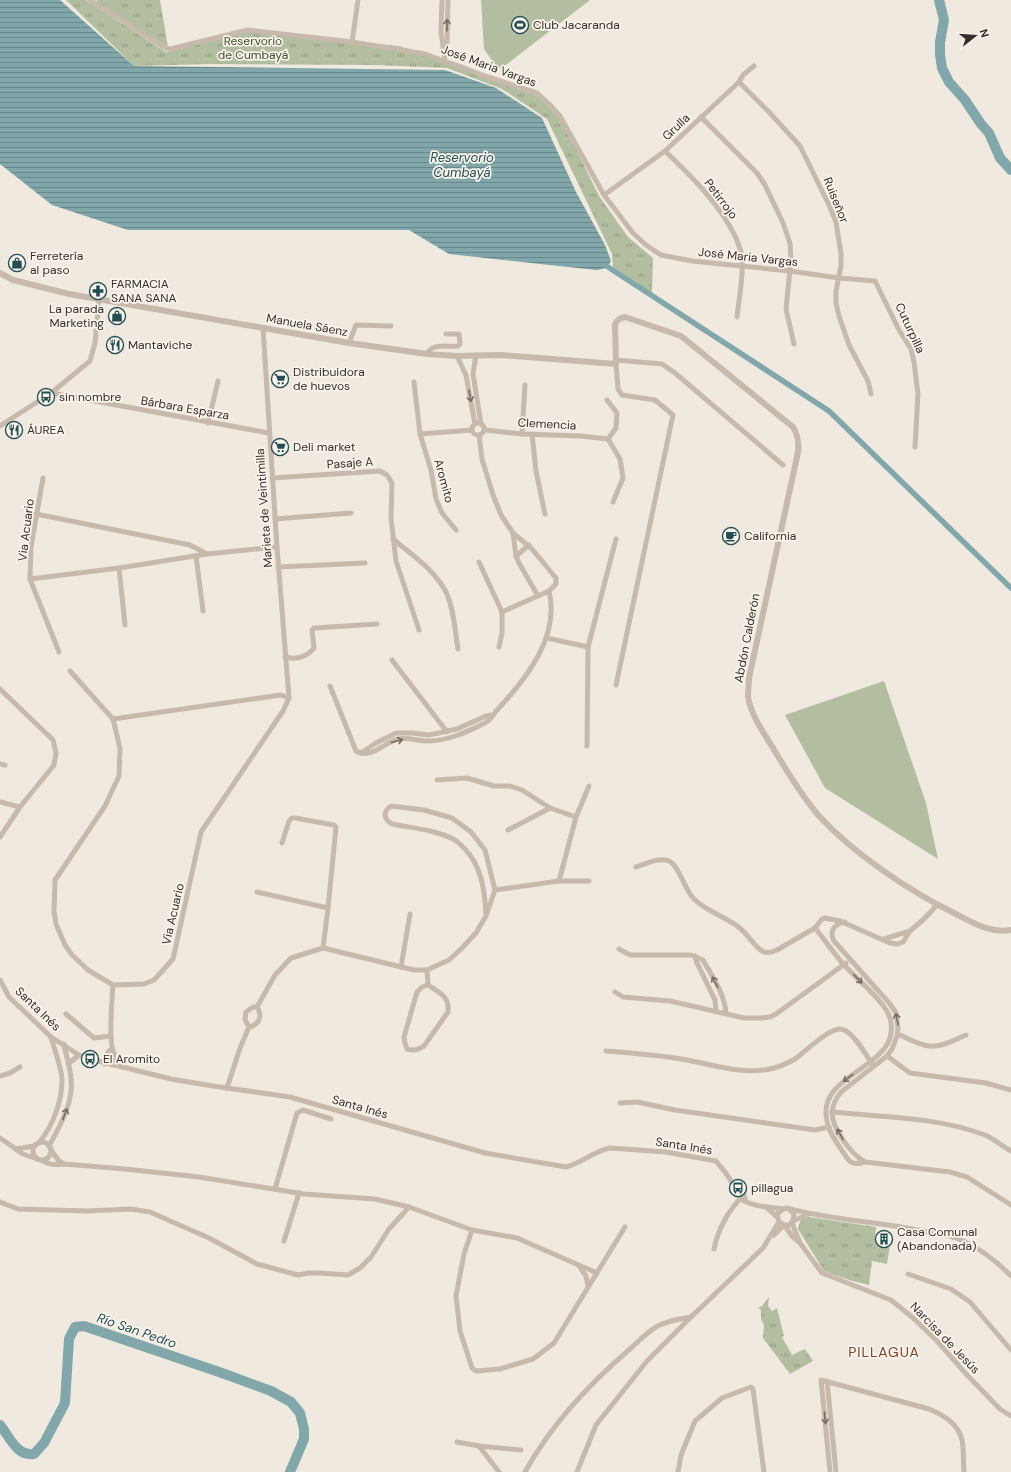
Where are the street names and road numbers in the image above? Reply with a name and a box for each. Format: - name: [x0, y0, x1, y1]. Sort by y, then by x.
- street label: José Maria Vargas: [439, 41, 539, 91]
- street label: Grulla: [659, 110, 693, 144]
- street label: Ruiseñor: [820, 175, 853, 226]
- street label: Petirrojo: [701, 176, 741, 222]
- street label: José Maria Vargas: [697, 244, 799, 270]
- street label: Cuturpilla: [891, 300, 929, 356]
- street label: Manuela Sáenz: [265, 310, 349, 340]
- street label: Bárbara Esparza: [139, 392, 231, 424]
- street label: Clemencia: [517, 414, 577, 434]
- street label: Marieta de Veintimilla: [252, 448, 276, 568]
- street label: Pasaje A: [326, 453, 374, 473]
- street label: Aromito: [431, 457, 457, 505]
- street label: Via Acuario: [14, 498, 38, 562]
- street label: Abdón Calderón: [731, 592, 764, 684]
- street label: Via Acuario: [158, 882, 188, 946]
- street label: Santa Inés: [12, 983, 64, 1035]
- street label: Santa Inés: [330, 1091, 390, 1123]
- street label: Santa Inés: [654, 1134, 714, 1158]
- street label: Narcisa de Jesús: [907, 1299, 983, 1377]

